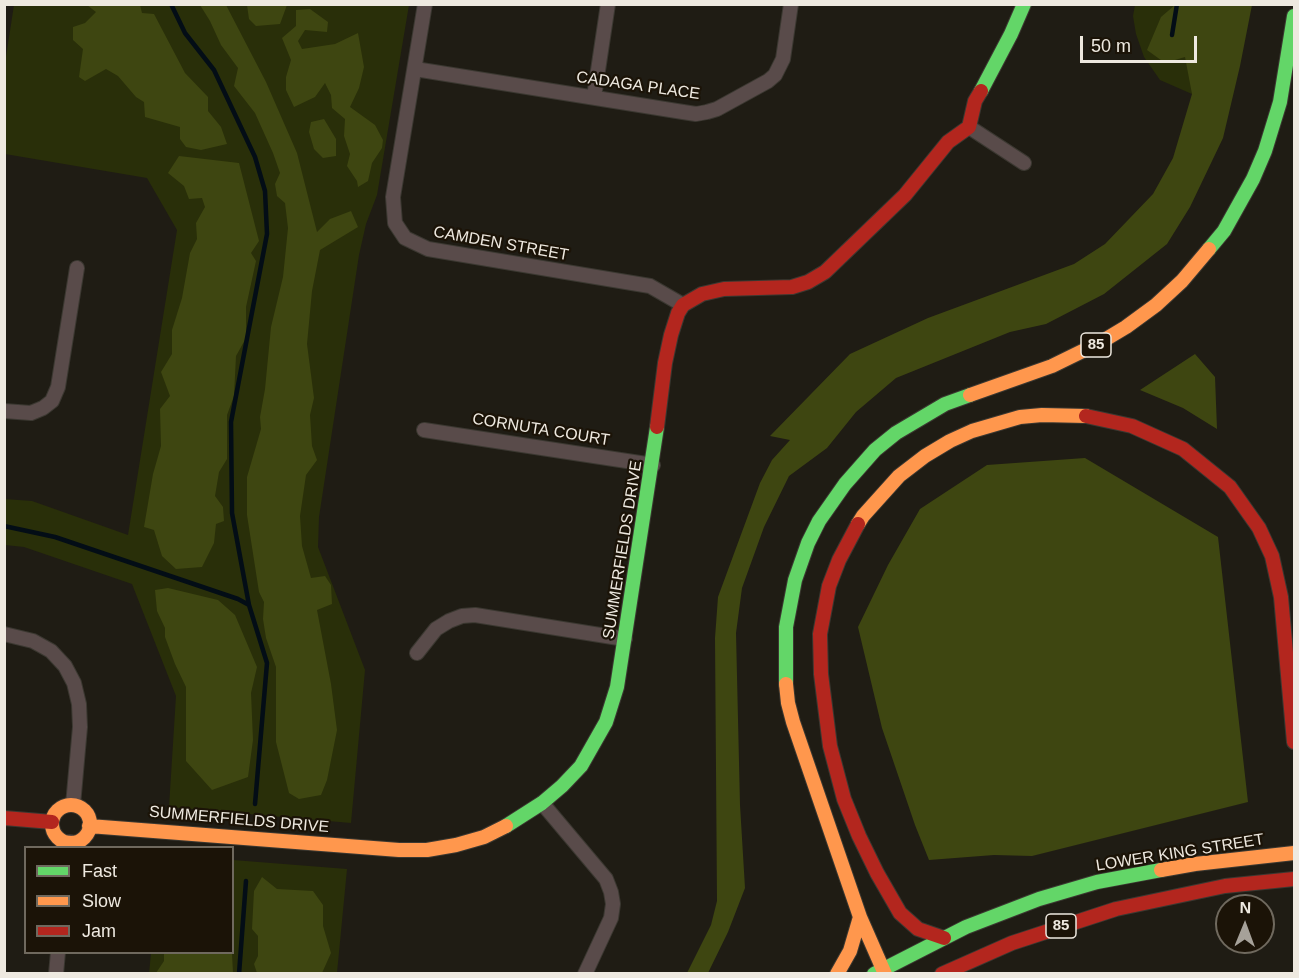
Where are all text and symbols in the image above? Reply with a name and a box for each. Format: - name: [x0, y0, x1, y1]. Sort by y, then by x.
- scale bar: [1083, 24, 1200, 62]
- text: 50 m: [1091, 36, 1131, 56]
- street label: CADAGA PLACE: [575, 68, 701, 104]
- street label: CAMDEN STREET: [432, 223, 570, 265]
- road number: 85: [1081, 333, 1111, 357]
- street label: CORNUTA COURT: [471, 410, 611, 450]
- street label: SUMMERFIELDS DRIVE: [599, 459, 647, 641]
- street label: SUMMERFIELDS DRIVE: [148, 803, 330, 837]
- street label: LOWER KING STREET: [1095, 830, 1265, 876]
- legend: [24, 846, 234, 954]
- text: Fast: [82, 861, 117, 881]
- text: Slow: [82, 891, 121, 911]
- north arrow: [1215, 894, 1275, 954]
- text: N: [1239, 899, 1251, 916]
- road number: 85: [1046, 914, 1076, 938]
- text: Jam: [82, 921, 116, 941]

